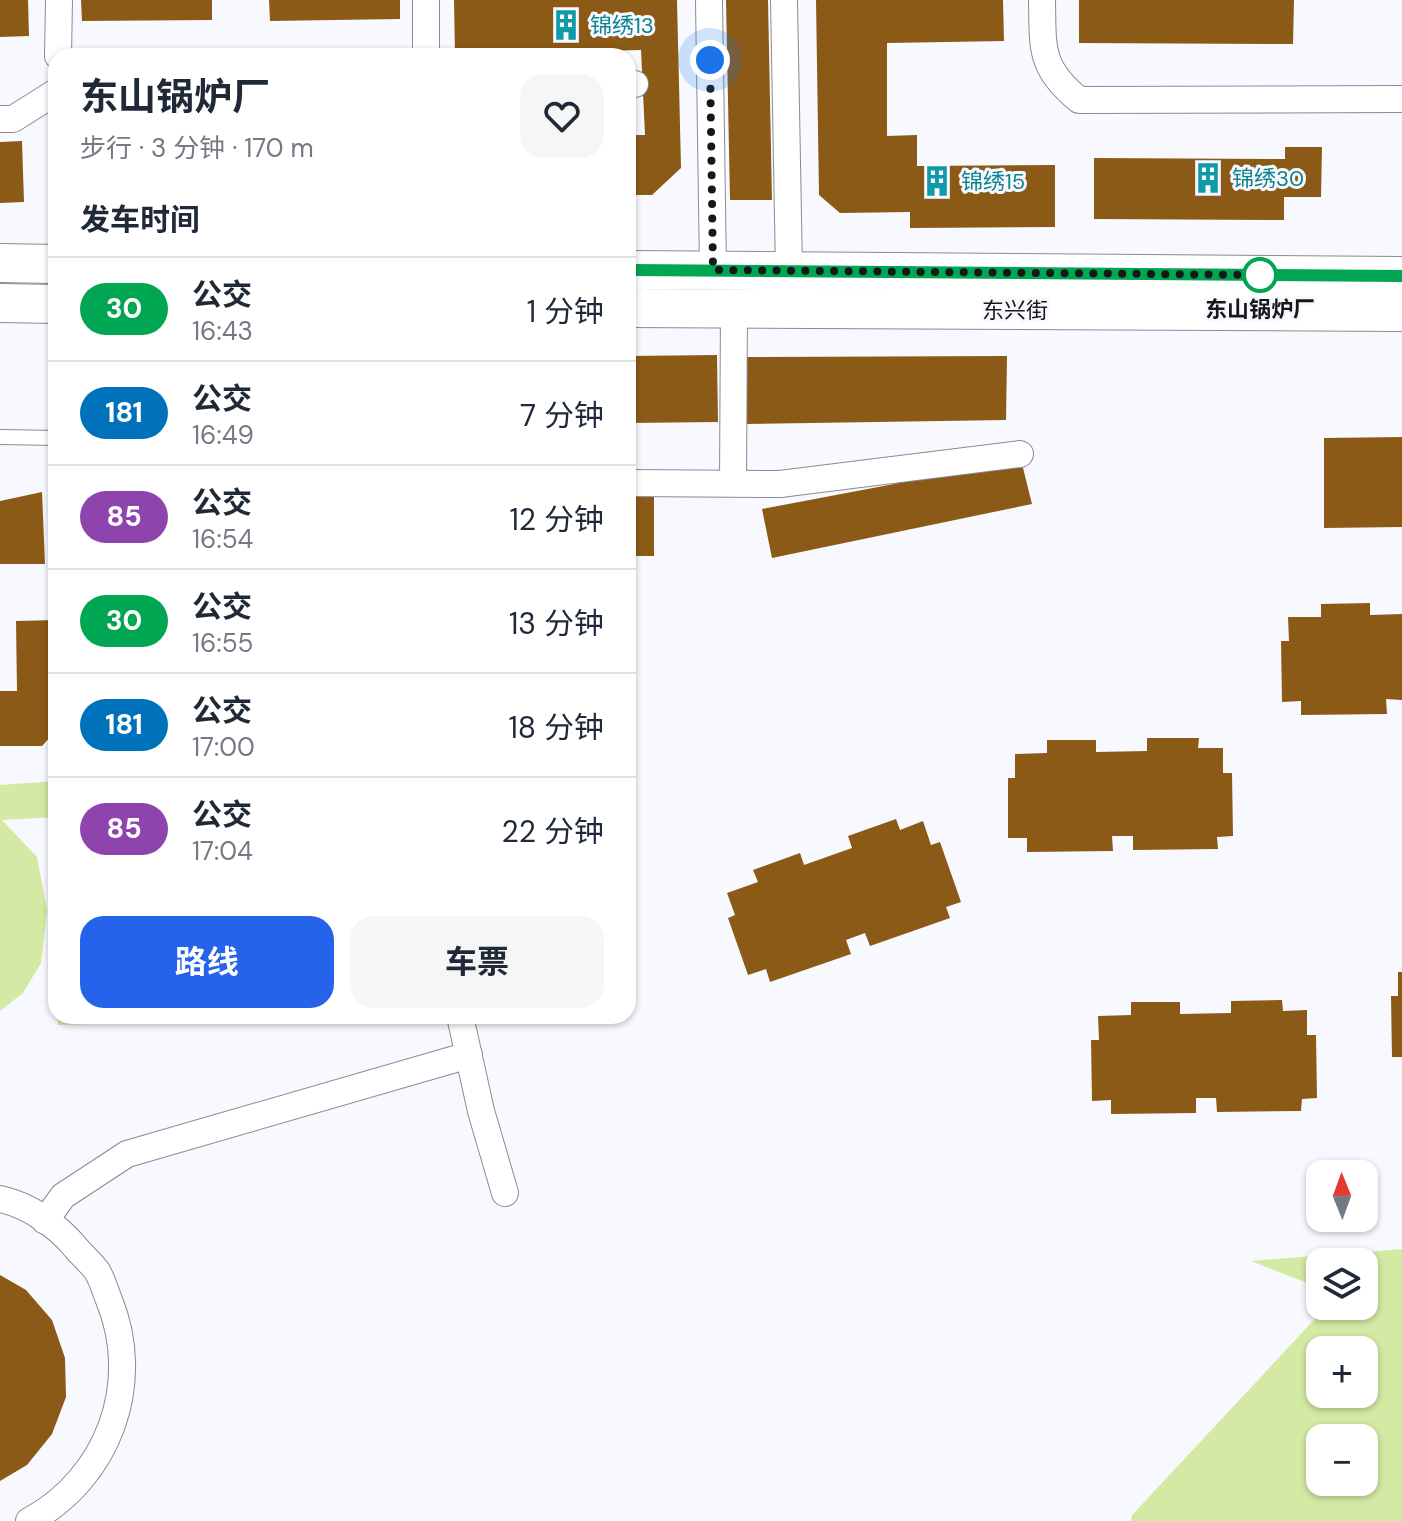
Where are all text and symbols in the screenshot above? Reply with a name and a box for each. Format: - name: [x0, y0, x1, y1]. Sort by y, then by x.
- building icon: 锦绣13: [549, 8, 583, 42]
- place label: 锦绣13: [590, 11, 654, 40]
- your location: [690, 40, 730, 80]
- text: 东山锅炉厂: [80, 72, 270, 122]
- button: heart: [520, 74, 604, 158]
- text: 步行 · 3 分钟 · 170 m: [80, 131, 314, 165]
- building icon: 锦绣30: [1191, 161, 1225, 195]
- building icon: 锦绣15: [920, 164, 954, 198]
- place label: 锦绣30: [1232, 164, 1304, 193]
- place label: 锦绣15: [961, 167, 1025, 196]
- text: 发车时间: [80, 200, 200, 239]
- marker: 东山锅炉厂: [1243, 258, 1277, 292]
- text: 公交: [192, 275, 252, 314]
- text: 30: [106, 290, 142, 327]
- text: 1 分钟: [527, 292, 604, 331]
- place label: 东山锅炉厂: [1205, 295, 1315, 324]
- street label: 东兴街: [982, 296, 1048, 325]
- text: 16:43: [192, 314, 253, 348]
- text: 公交: [192, 379, 252, 418]
- text: 181: [105, 394, 143, 431]
- text: 7 分钟: [520, 396, 604, 435]
- text: 16:49: [192, 418, 254, 452]
- text: 公交: [192, 483, 252, 522]
- text: 85: [106, 498, 142, 535]
- text: 12 分钟: [509, 500, 604, 539]
- text: 16:54: [192, 522, 253, 556]
- text: 公交: [192, 587, 252, 626]
- text: 30: [106, 602, 142, 639]
- text: 13 分钟: [509, 604, 604, 643]
- text: 16:55: [192, 626, 253, 660]
- text: 公交: [192, 691, 252, 730]
- text: 181: [105, 706, 143, 743]
- text: 18 分钟: [508, 708, 604, 747]
- text: 17:00: [192, 730, 255, 764]
- text: 公交: [192, 795, 252, 834]
- text: 85: [106, 810, 142, 847]
- text: 22 分钟: [501, 812, 604, 851]
- text: 17:04: [192, 834, 253, 868]
- button: 路线: [80, 916, 334, 1008]
- button: 车票: [350, 916, 604, 1008]
- north arrow: [1306, 1160, 1378, 1232]
- map controls: [1306, 1160, 1378, 1496]
- button: layers: [1306, 1248, 1378, 1320]
- button: +: [1306, 1336, 1378, 1408]
- button: −: [1306, 1424, 1378, 1496]

